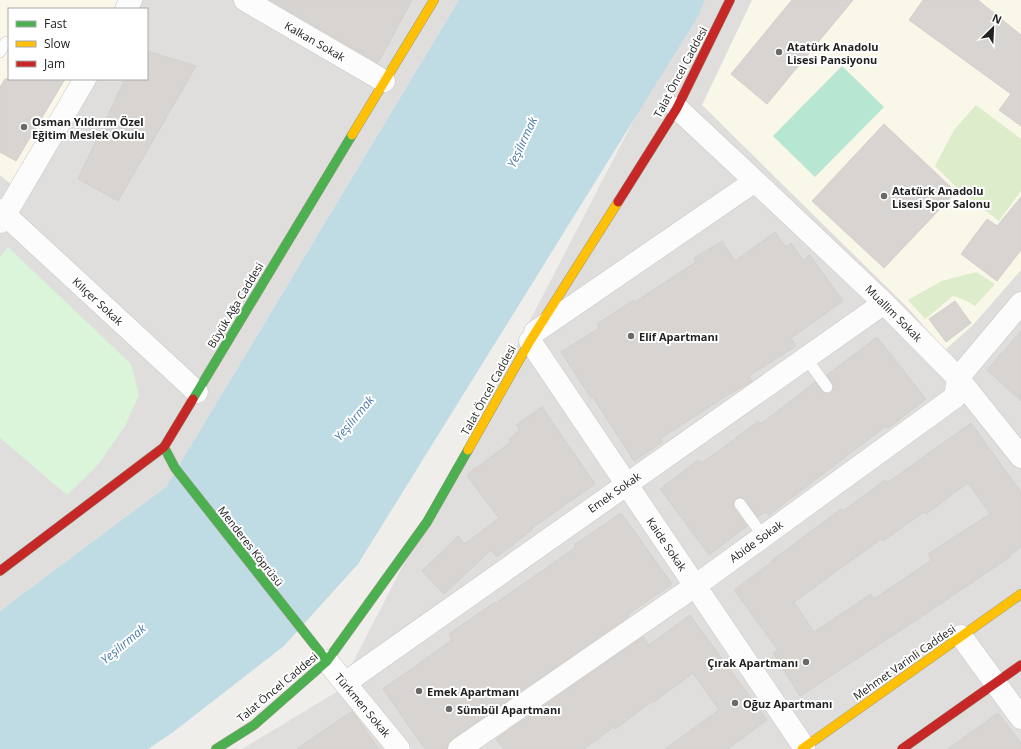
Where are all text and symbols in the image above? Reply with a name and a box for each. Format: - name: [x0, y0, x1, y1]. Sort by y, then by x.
- legend: [8, 8, 148, 80]
- north arrow: [973, 8, 1013, 48]
- text: N: [990, 10, 1004, 27]
- text: Fast: [44, 15, 67, 32]
- street label: Kalkan Sokak: [282, 18, 348, 64]
- street label: Talat Öncel Caddesi: [650, 24, 710, 120]
- text: Slow: [44, 35, 71, 52]
- place label: Atatürk Anadolu Lisesi Pansiyonu: [787, 39, 879, 67]
- marker: Atatürk Anadolu Lisesi Pansiyonu: [774, 47, 784, 57]
- text: Jam: [43, 55, 65, 72]
- water label: Yeşilırmak: [503, 113, 542, 170]
- place label: Osman Yıldırım Özel Eğitim Meslek Okulu: [32, 114, 145, 142]
- marker: Osman Yıldırım Özel Eğitim Meslek Okulu: [19, 122, 29, 132]
- place label: Atatürk Anadolu Lisesi Spor Salonu: [892, 183, 990, 211]
- marker: Atatürk Anadolu Lisesi Spor Salonu: [879, 191, 889, 201]
- street label: Büyük Ağa Caddesi: [204, 259, 266, 351]
- street label: Kılıçer Sokak: [69, 274, 127, 329]
- street label: Muallim Sokak: [862, 281, 926, 345]
- place label: Elif Apartmanı: [639, 329, 718, 344]
- marker: Elif Apartmanı: [626, 331, 636, 341]
- street label: Talat Öncel Caddesi: [457, 342, 519, 438]
- water label: Yeşilırmak: [330, 391, 379, 444]
- street label: Emek Sokak: [585, 468, 644, 516]
- street label: Menderes Köprüsü: [215, 503, 287, 589]
- street label: Kaide Sokak: [644, 514, 691, 574]
- street label: Abide Sokak: [726, 516, 786, 565]
- water label: Yeşilırmak: [97, 619, 150, 668]
- street label: Mehmet Varinli Caddesi: [850, 621, 958, 703]
- street label: Talat Öncel Caddesi: [234, 649, 320, 725]
- place label: Çırak Apartmanı: [707, 655, 798, 670]
- marker: Çırak Apartmanı: [801, 657, 811, 667]
- street label: Türkmen Sokak: [332, 670, 394, 740]
- place label: Emek Apartmanı: [427, 684, 519, 699]
- marker: Emek Apartmanı: [414, 686, 424, 696]
- place label: Oğuz Apartmanı: [743, 696, 832, 711]
- marker: Oğuz Apartmanı: [730, 698, 740, 708]
- place label: Sümbül Apartmanı: [457, 702, 561, 717]
- marker: Sümbül Apartmanı: [444, 704, 454, 714]

